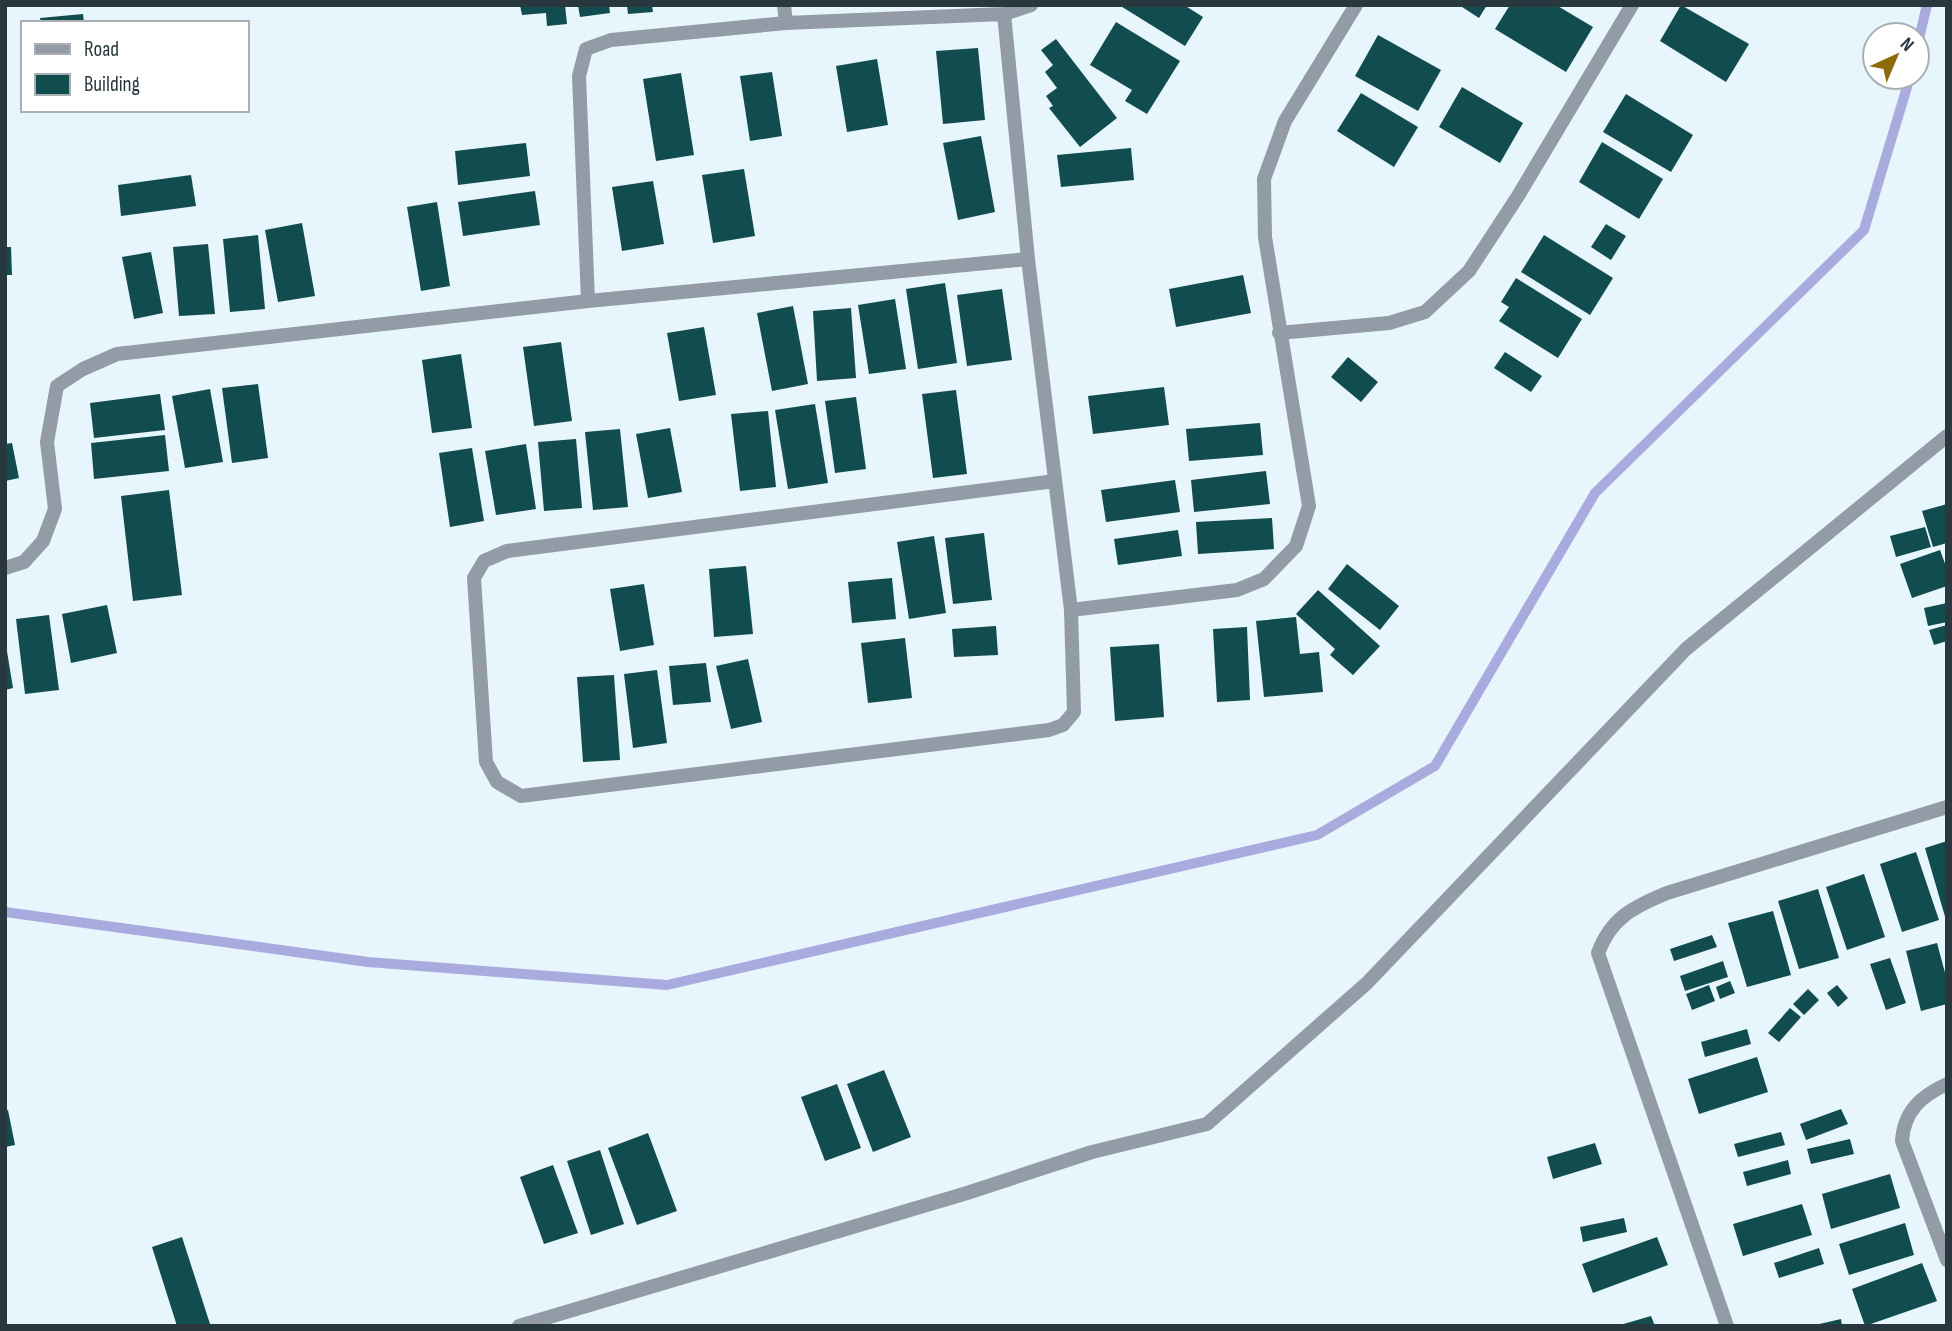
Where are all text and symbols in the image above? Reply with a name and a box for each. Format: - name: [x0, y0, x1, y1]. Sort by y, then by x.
- legend: [21, 21, 248, 112]
- north arrow: [1861, 21, 1931, 91]
- text: N: [1895, 33, 1918, 57]
- text: Road: [84, 37, 119, 62]
- text: Building: [84, 72, 140, 97]

